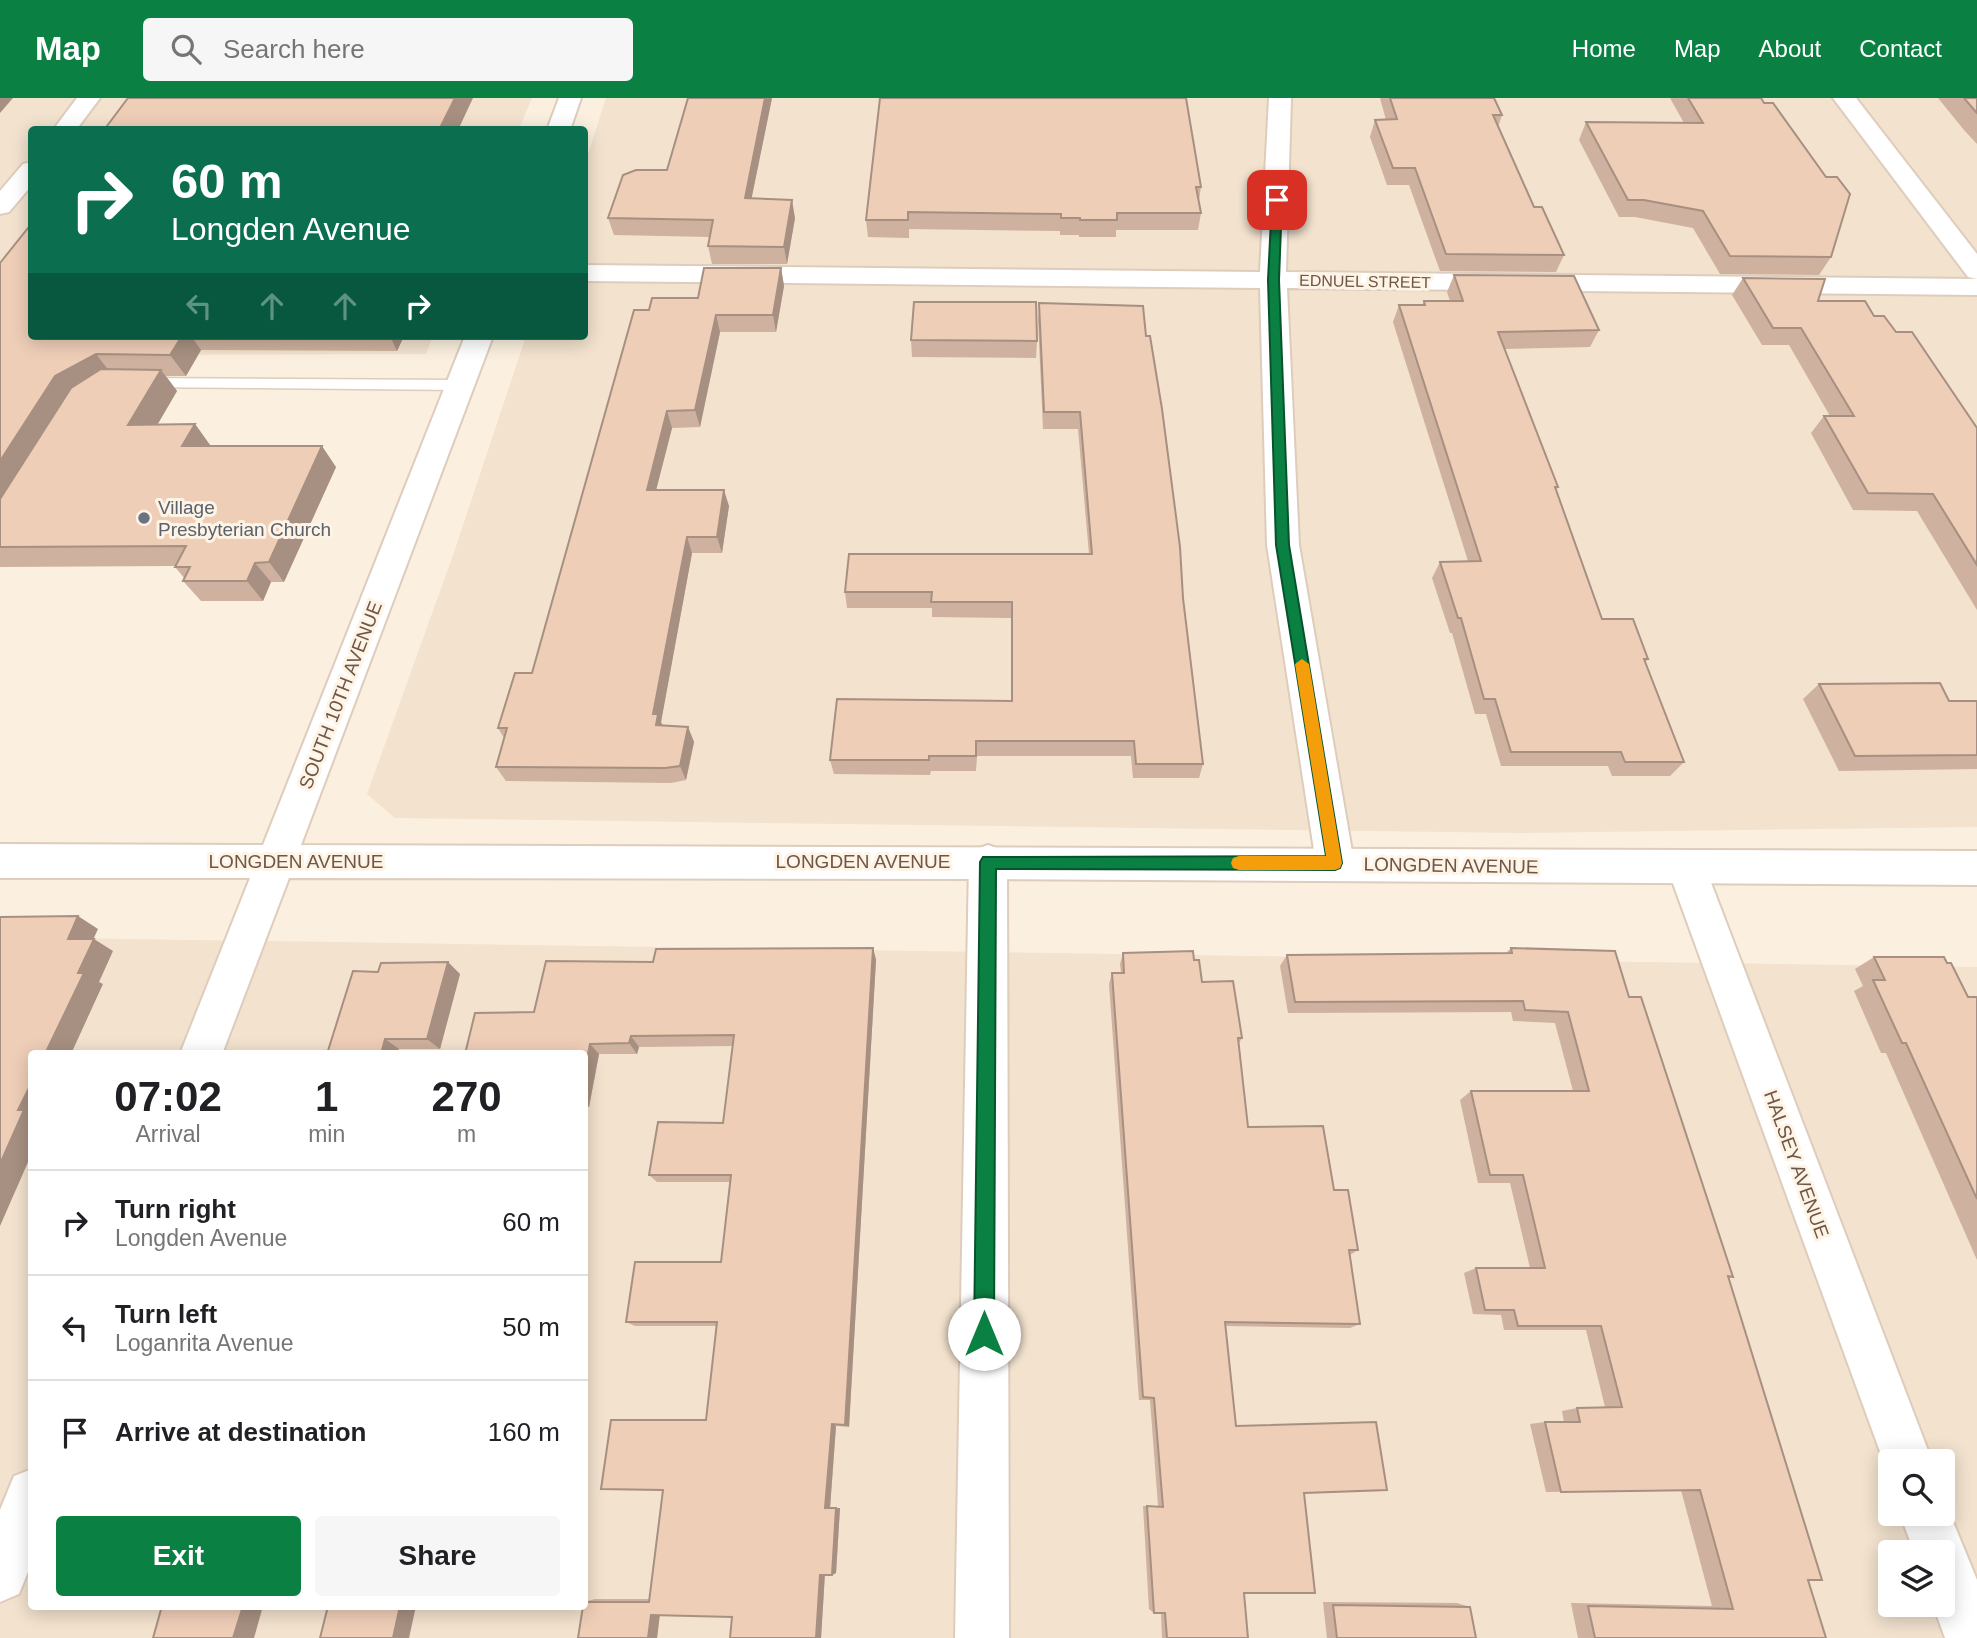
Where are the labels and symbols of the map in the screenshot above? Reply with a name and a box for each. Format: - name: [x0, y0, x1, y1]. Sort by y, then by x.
- pin: [1247, 170, 1307, 230]
- street label: EDNUEL STREET: [1299, 272, 1431, 291]
- place label: Village Presbyterian Church: [158, 497, 331, 540]
- marker: Village Presbyterian Church: [136, 510, 152, 526]
- street label: SOUTH 10TH AVENUE: [295, 598, 386, 792]
- street label: LONGDEN AVENUE: [209, 851, 383, 872]
- street label: LONGDEN AVENUE: [776, 851, 950, 872]
- street label: LONGDEN AVENUE: [1363, 853, 1539, 878]
- street label: HALSEY AVENUE: [1760, 1087, 1833, 1241]
- position arrow: [947, 1297, 1021, 1371]

